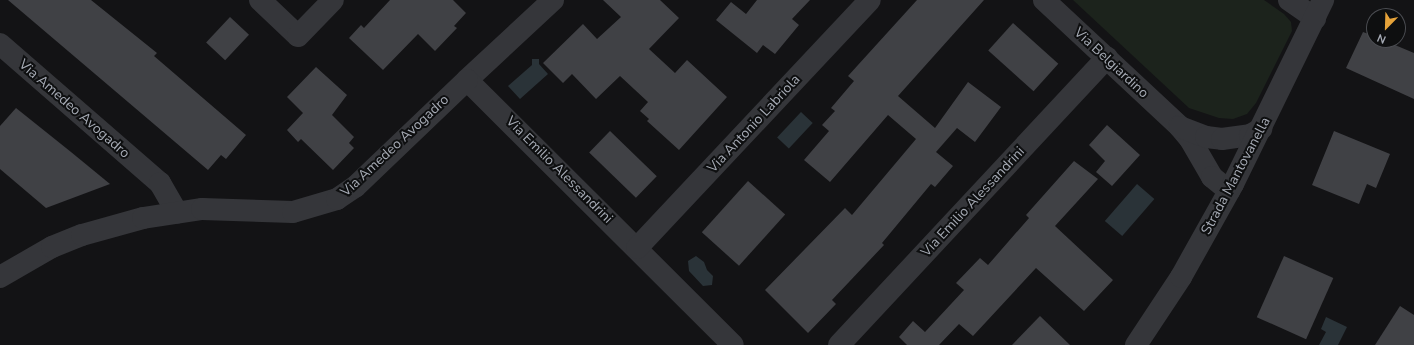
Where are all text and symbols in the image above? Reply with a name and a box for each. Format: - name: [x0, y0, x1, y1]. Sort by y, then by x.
- north arrow: [1366, 8, 1406, 48]
- street label: Via Belgiardino: [1070, 24, 1152, 102]
- text: N: [1375, 30, 1388, 47]
- street label: Via Amedeo Avogadro: [15, 56, 133, 162]
- street label: Via Antonio Labriola: [704, 71, 804, 177]
- street label: Via Amedeo Avogadro: [337, 92, 453, 200]
- street label: Via Emilio Alessandrini: [502, 113, 616, 227]
- street label: Strada Mantovanella: [1198, 114, 1274, 238]
- street label: Via Emilio Alessandrini: [918, 144, 1028, 260]

